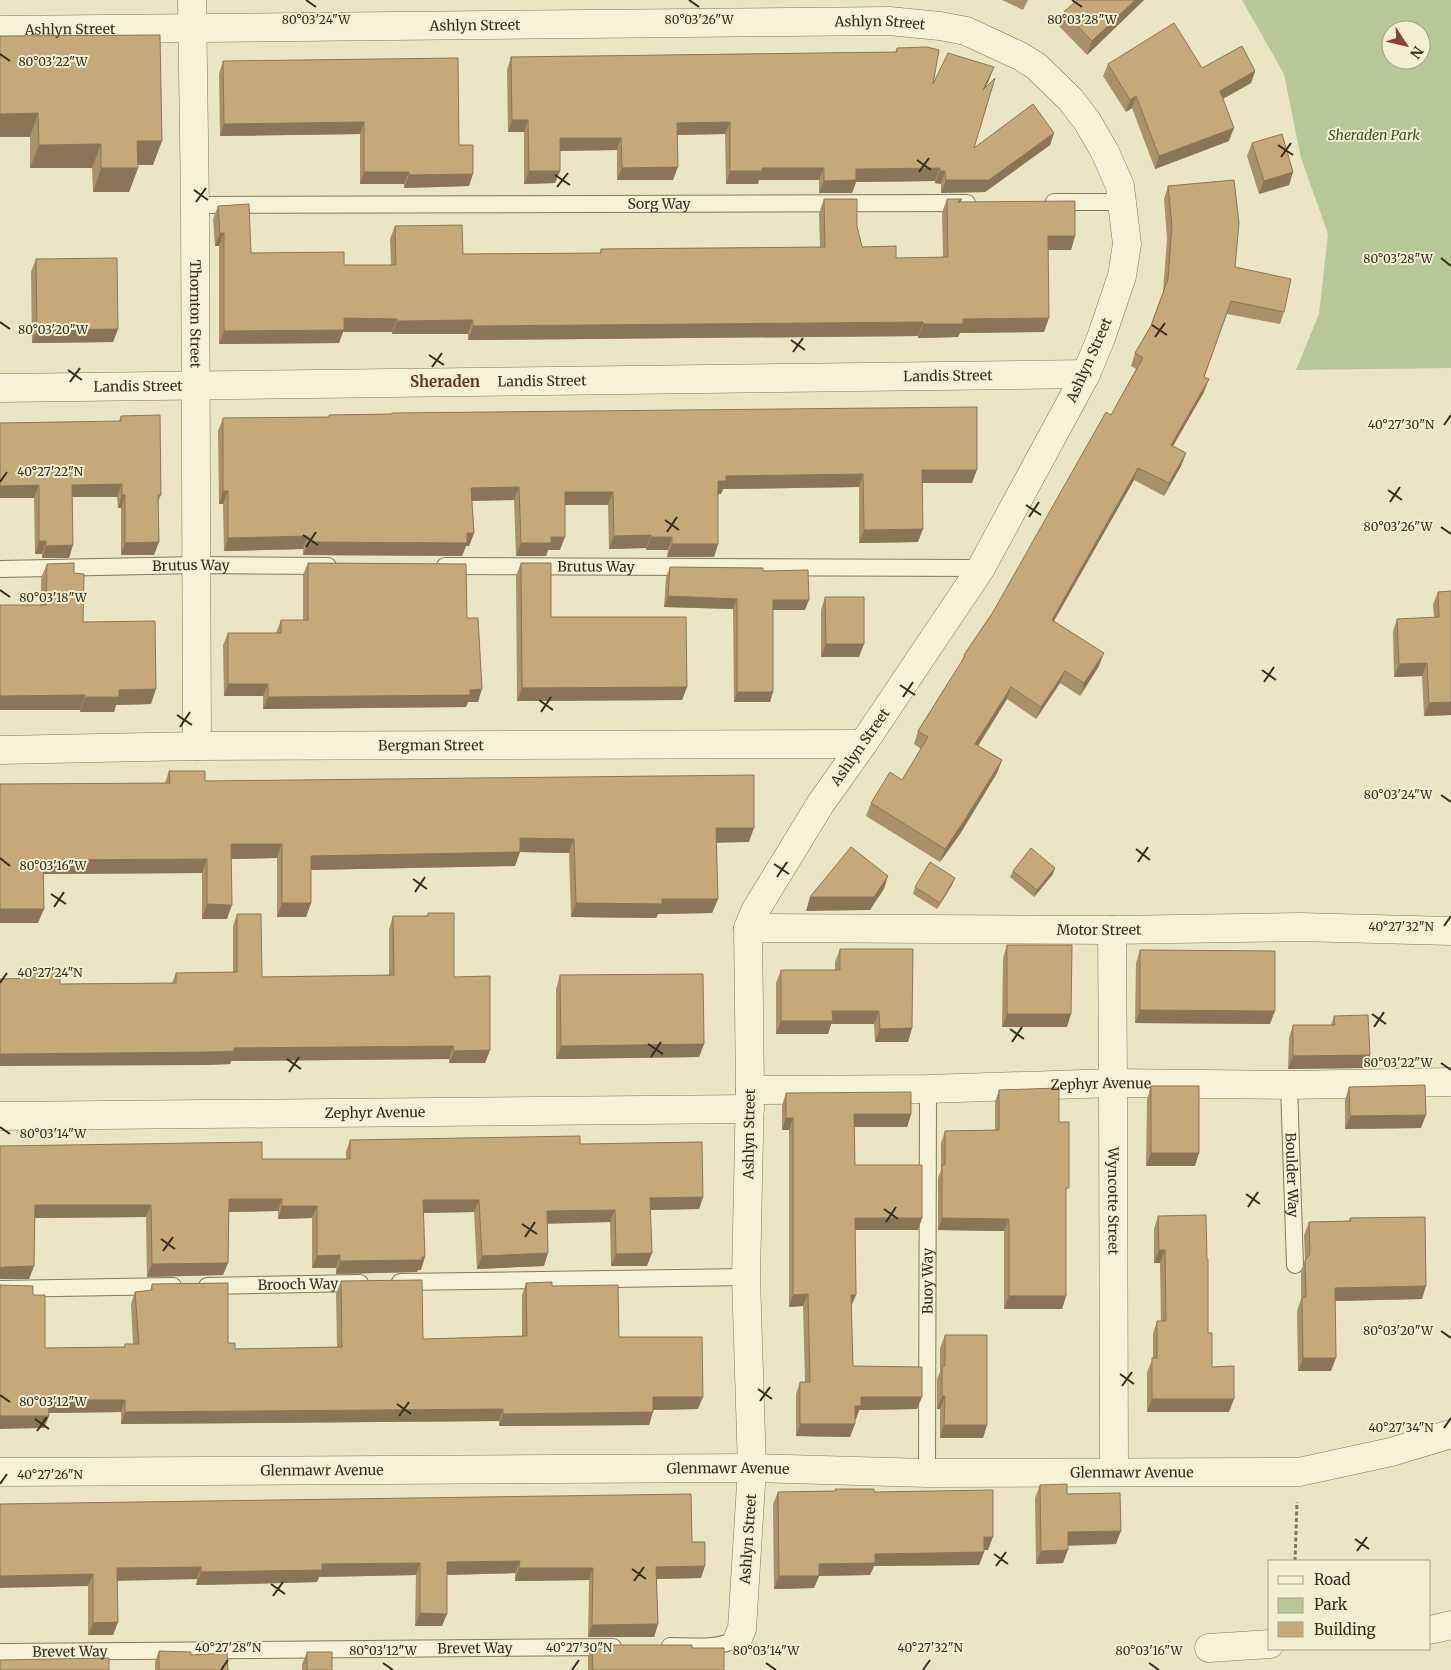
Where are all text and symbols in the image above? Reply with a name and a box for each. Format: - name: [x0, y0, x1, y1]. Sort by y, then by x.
- text: 80°03'24"W: [282, 12, 351, 27]
- text: 80°03'26"W: [665, 12, 734, 27]
- street label: Ashlyn Street: [833, 12, 927, 34]
- text: 80°03'28"W: [1047, 12, 1118, 27]
- street label: Ashlyn Street: [428, 16, 521, 35]
- street label: Ashlyn Street: [24, 20, 116, 39]
- north arrow: [1381, 20, 1431, 70]
- text: N: [1406, 43, 1427, 62]
- text: 80°03'22"W: [18, 54, 89, 69]
- park label: Sheraden Park: [1328, 126, 1420, 144]
- street label: Sorg Way: [627, 195, 691, 213]
- text: 80°03'28"W: [1363, 251, 1434, 266]
- street label: Thornton Street: [186, 260, 205, 369]
- street label: Ashlyn Street: [1062, 314, 1116, 406]
- text: 80°03'20"W: [18, 322, 89, 337]
- street label: Landis Street: [903, 366, 993, 385]
- street label: Landis Street: [497, 371, 587, 391]
- district label: Sheraden: [410, 372, 480, 391]
- street label: Landis Street: [93, 377, 183, 396]
- text: 40°27'30"N: [1368, 417, 1435, 432]
- text: 40°27'22"N: [17, 464, 84, 479]
- text: 80°03'26"W: [1364, 519, 1433, 534]
- street label: Brutus Way: [152, 556, 231, 575]
- street label: Brutus Way: [557, 557, 636, 576]
- text: 80°03'18"W: [19, 590, 88, 605]
- street label: Ashlyn Street: [826, 704, 894, 790]
- street label: Bergman Street: [378, 736, 484, 754]
- text: 80°03'24"W: [1364, 787, 1433, 802]
- text: 80°03'16"W: [20, 858, 87, 873]
- text: 40°27'32"N: [1368, 919, 1435, 934]
- street label: Motor Street: [1056, 921, 1142, 939]
- text: 40°27'24"N: [17, 965, 83, 980]
- text: 80°03'22"W: [1363, 1055, 1434, 1070]
- street label: Zephyr Avenue: [1050, 1074, 1151, 1094]
- street label: Ashlyn Street: [739, 1088, 759, 1181]
- street label: Zephyr Avenue: [325, 1103, 425, 1122]
- text: 80°03'14"W: [20, 1126, 87, 1141]
- street label: Boulder Way: [1282, 1132, 1302, 1219]
- street label: Wyncotte Street: [1104, 1146, 1122, 1255]
- street label: Buoy Way: [918, 1247, 937, 1314]
- street label: Brooch Way: [257, 1274, 339, 1294]
- text: 80°03'20"W: [1363, 1323, 1434, 1338]
- text: 80°03'12"W: [19, 1394, 88, 1409]
- text: 40°27'34"N: [1368, 1420, 1434, 1435]
- street label: Glenmawr Avenue: [666, 1459, 790, 1478]
- street label: Glenmawr Avenue: [260, 1461, 384, 1480]
- street label: Glenmawr Avenue: [1070, 1463, 1194, 1482]
- text: 40°27'26"N: [17, 1467, 84, 1482]
- street label: Ashlyn Street: [736, 1493, 760, 1586]
- legend: [1268, 1560, 1431, 1650]
- text: Road: [1314, 1570, 1350, 1589]
- text: Park: [1314, 1595, 1348, 1614]
- text: Building: [1314, 1620, 1376, 1639]
- street label: Brevet Way: [437, 1639, 514, 1657]
- text: 40°27'28"N: [195, 1640, 262, 1655]
- text: 40°27'30"N: [546, 1640, 613, 1655]
- text: 40°27'32"N: [897, 1640, 964, 1655]
- street label: Brevet Way: [32, 1642, 109, 1661]
- text: 80°03'12"W: [349, 1643, 418, 1658]
- text: 80°03'14"W: [733, 1643, 800, 1658]
- text: 80°03'16"W: [1116, 1643, 1183, 1658]

